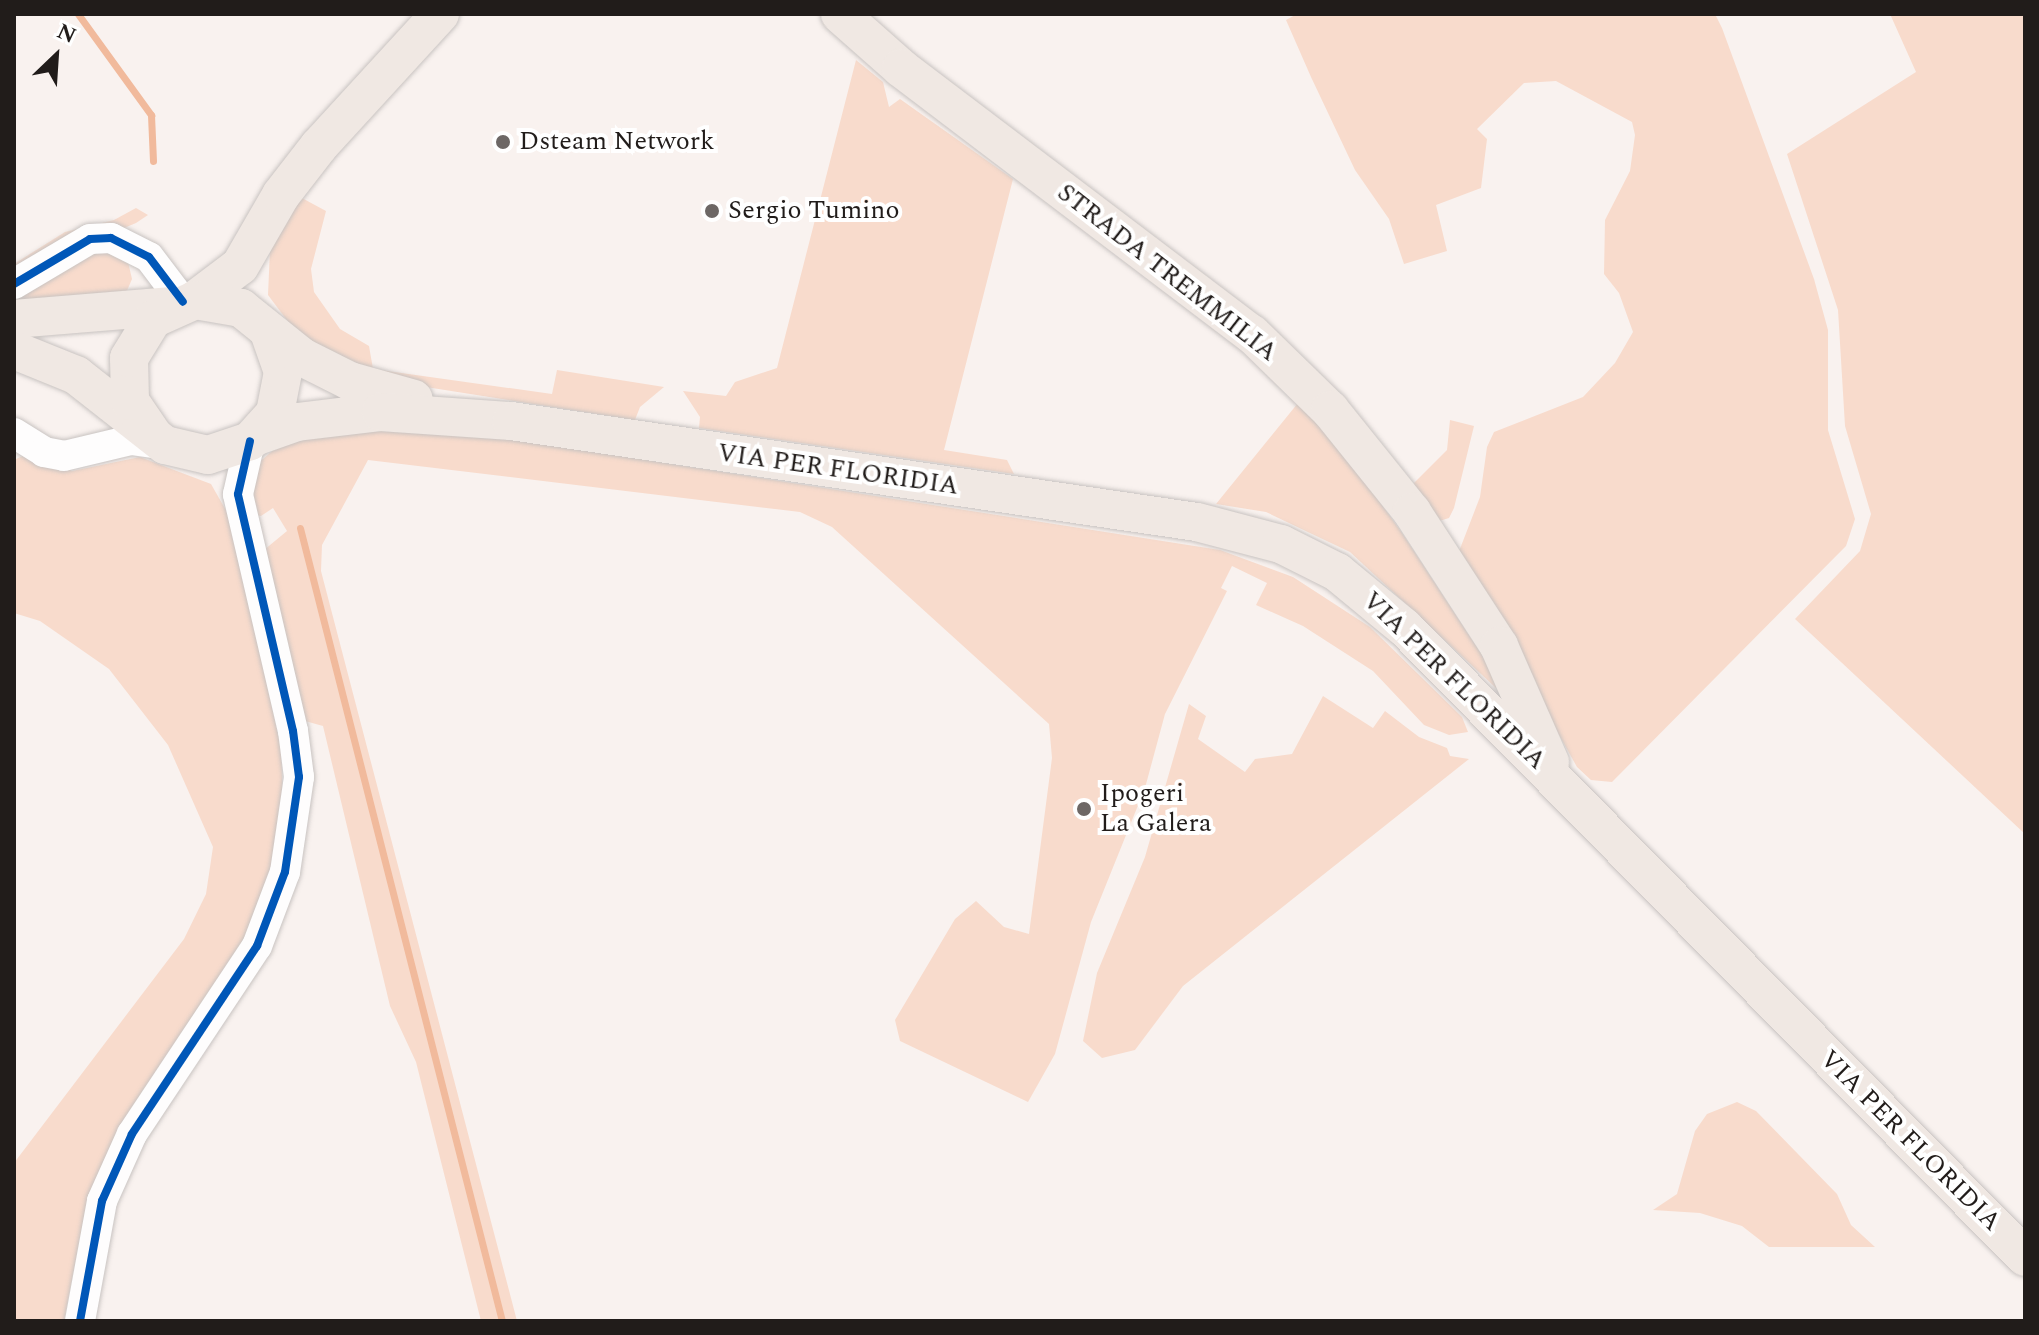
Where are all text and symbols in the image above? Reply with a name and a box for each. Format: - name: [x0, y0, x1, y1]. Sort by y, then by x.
- text: N: [51, 15, 81, 53]
- north arrow: [16, 16, 96, 96]
- place label: Dsteam Network: [519, 126, 715, 158]
- marker: Dsteam Network: [494, 133, 512, 151]
- street label: STRADA TREMMILIA: [1051, 177, 1283, 369]
- place label: Sergio Tumino: [728, 195, 899, 227]
- marker: Sergio Tumino: [703, 202, 721, 220]
- street label: VIA PER FLORIDIA: [715, 438, 961, 502]
- street label: VIA PER FLORIDIA: [1356, 585, 1552, 777]
- place label: Ipogeri La Galera: [1100, 778, 1212, 840]
- marker: Ipogeri La Galera: [1075, 800, 1093, 818]
- street label: VIA PER FLORIDIA: [1813, 1044, 2007, 1238]

